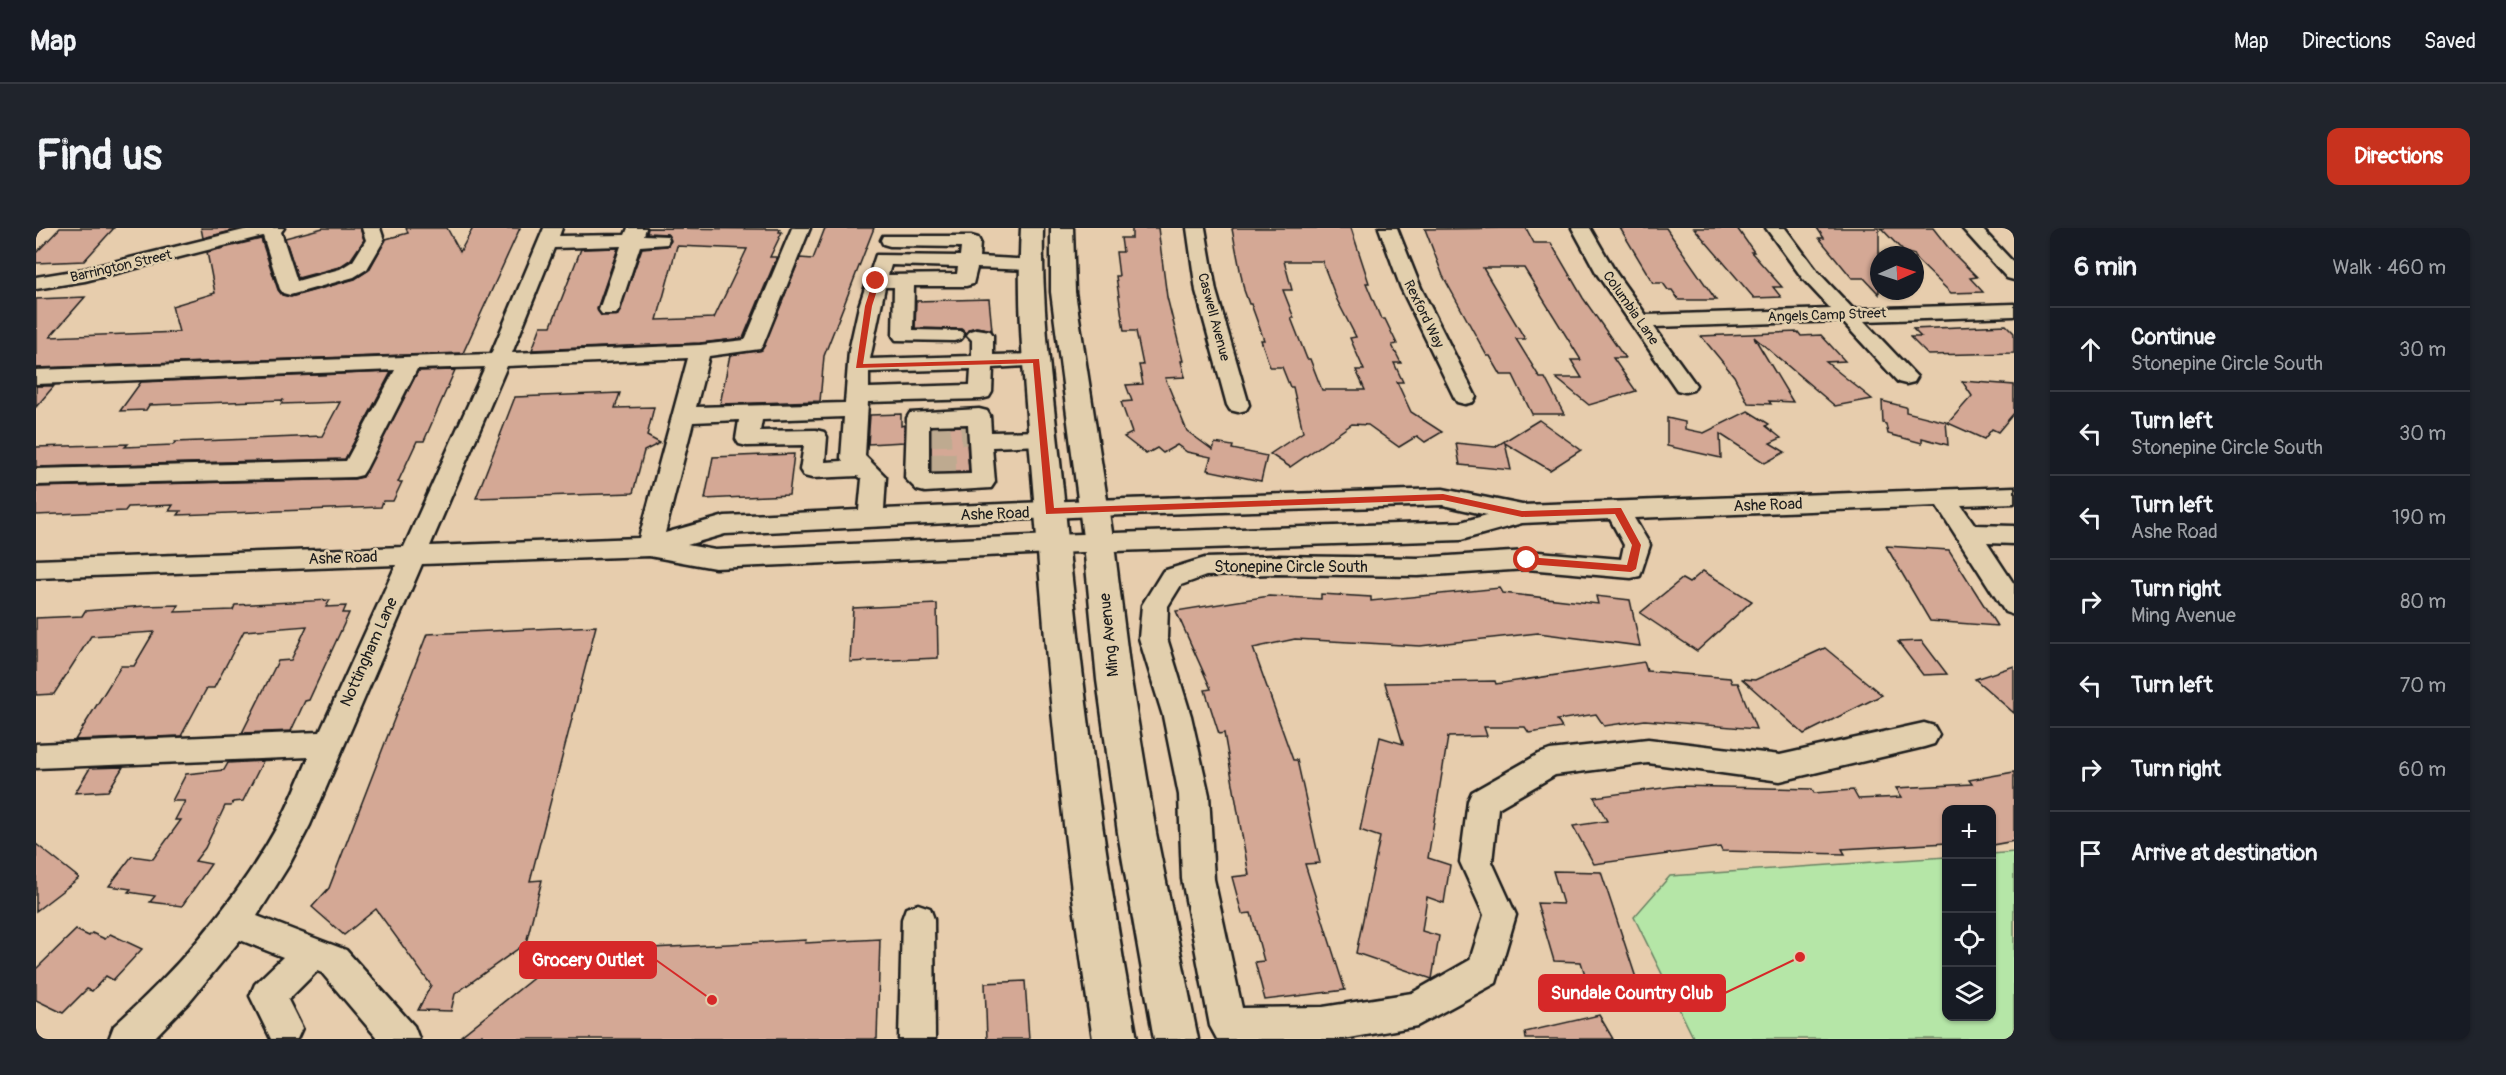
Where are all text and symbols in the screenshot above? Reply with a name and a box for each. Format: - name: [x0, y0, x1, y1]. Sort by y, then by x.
- text: Map: [30, 24, 76, 59]
- text: Map: [2234, 28, 2269, 55]
- text: Directions: [2302, 28, 2391, 55]
- text: Saved: [2424, 28, 2476, 55]
- button: Directions: [2327, 128, 2470, 185]
- text: Find us: [36, 130, 162, 182]
- street label: Barrington Street: [69, 246, 174, 286]
- north arrow: [1870, 246, 1924, 300]
- text: 6 min: [2074, 251, 2137, 283]
- text: Walk · 460 m: [2332, 255, 2446, 280]
- route end: [862, 267, 888, 293]
- street label: Columbia Lane: [1599, 268, 1663, 348]
- street label: Caswell Avenue: [1194, 271, 1234, 363]
- street label: Rexford Way: [1400, 277, 1448, 351]
- street label: Angels Camp Street: [1767, 304, 1887, 326]
- text: Continue: [2131, 323, 2215, 351]
- icon: ahead: [2074, 333, 2107, 366]
- text: 30 m: [2399, 337, 2446, 362]
- text: Stonepine Circle South: [2131, 351, 2323, 376]
- text: Turn left: [2131, 407, 2213, 435]
- icon: left: [2074, 417, 2107, 450]
- text: 30 m: [2399, 421, 2446, 446]
- text: Stonepine Circle South: [2131, 435, 2323, 460]
- text: Turn left: [2131, 491, 2213, 519]
- street label: Ashe Road: [1733, 494, 1803, 516]
- icon: left: [2074, 501, 2107, 534]
- street label: Ashe Road: [960, 503, 1030, 525]
- text: 190 m: [2392, 505, 2446, 530]
- text: Ashe Road: [2131, 519, 2218, 544]
- route start: [1513, 546, 1539, 572]
- street label: Ashe Road: [308, 547, 378, 569]
- street label: Stonepine Circle South: [1214, 557, 1368, 577]
- text: Turn right: [2131, 575, 2221, 603]
- icon: right: [2074, 585, 2107, 618]
- text: 80 m: [2400, 589, 2446, 614]
- street label: Ming Avenue: [1095, 592, 1123, 678]
- street label: Nottingham Lane: [336, 594, 402, 710]
- text: Ming Avenue: [2131, 603, 2236, 628]
- icon: left: [2074, 669, 2107, 702]
- text: Turn left: [2131, 671, 2213, 699]
- text: 70 m: [2400, 673, 2446, 698]
- icon: right: [2074, 753, 2107, 786]
- text: Turn right: [2131, 755, 2221, 783]
- text: 60 m: [2399, 757, 2446, 782]
- map controls: [1942, 805, 1996, 1021]
- button: +: [1942, 805, 1996, 859]
- icon: arrive: [2074, 837, 2107, 870]
- text: Arrive at destination: [2131, 839, 2317, 867]
- button: −: [1942, 859, 1996, 913]
- button: locate: [1942, 913, 1996, 967]
- callout: Grocery Outlet: [520, 942, 656, 978]
- text: Grocery Outlet: [532, 949, 645, 972]
- button: layers: [1942, 967, 1996, 1021]
- callout: Sundale Country Club: [1539, 975, 1725, 1011]
- text: Sundale Country Club: [1551, 982, 1713, 1005]

